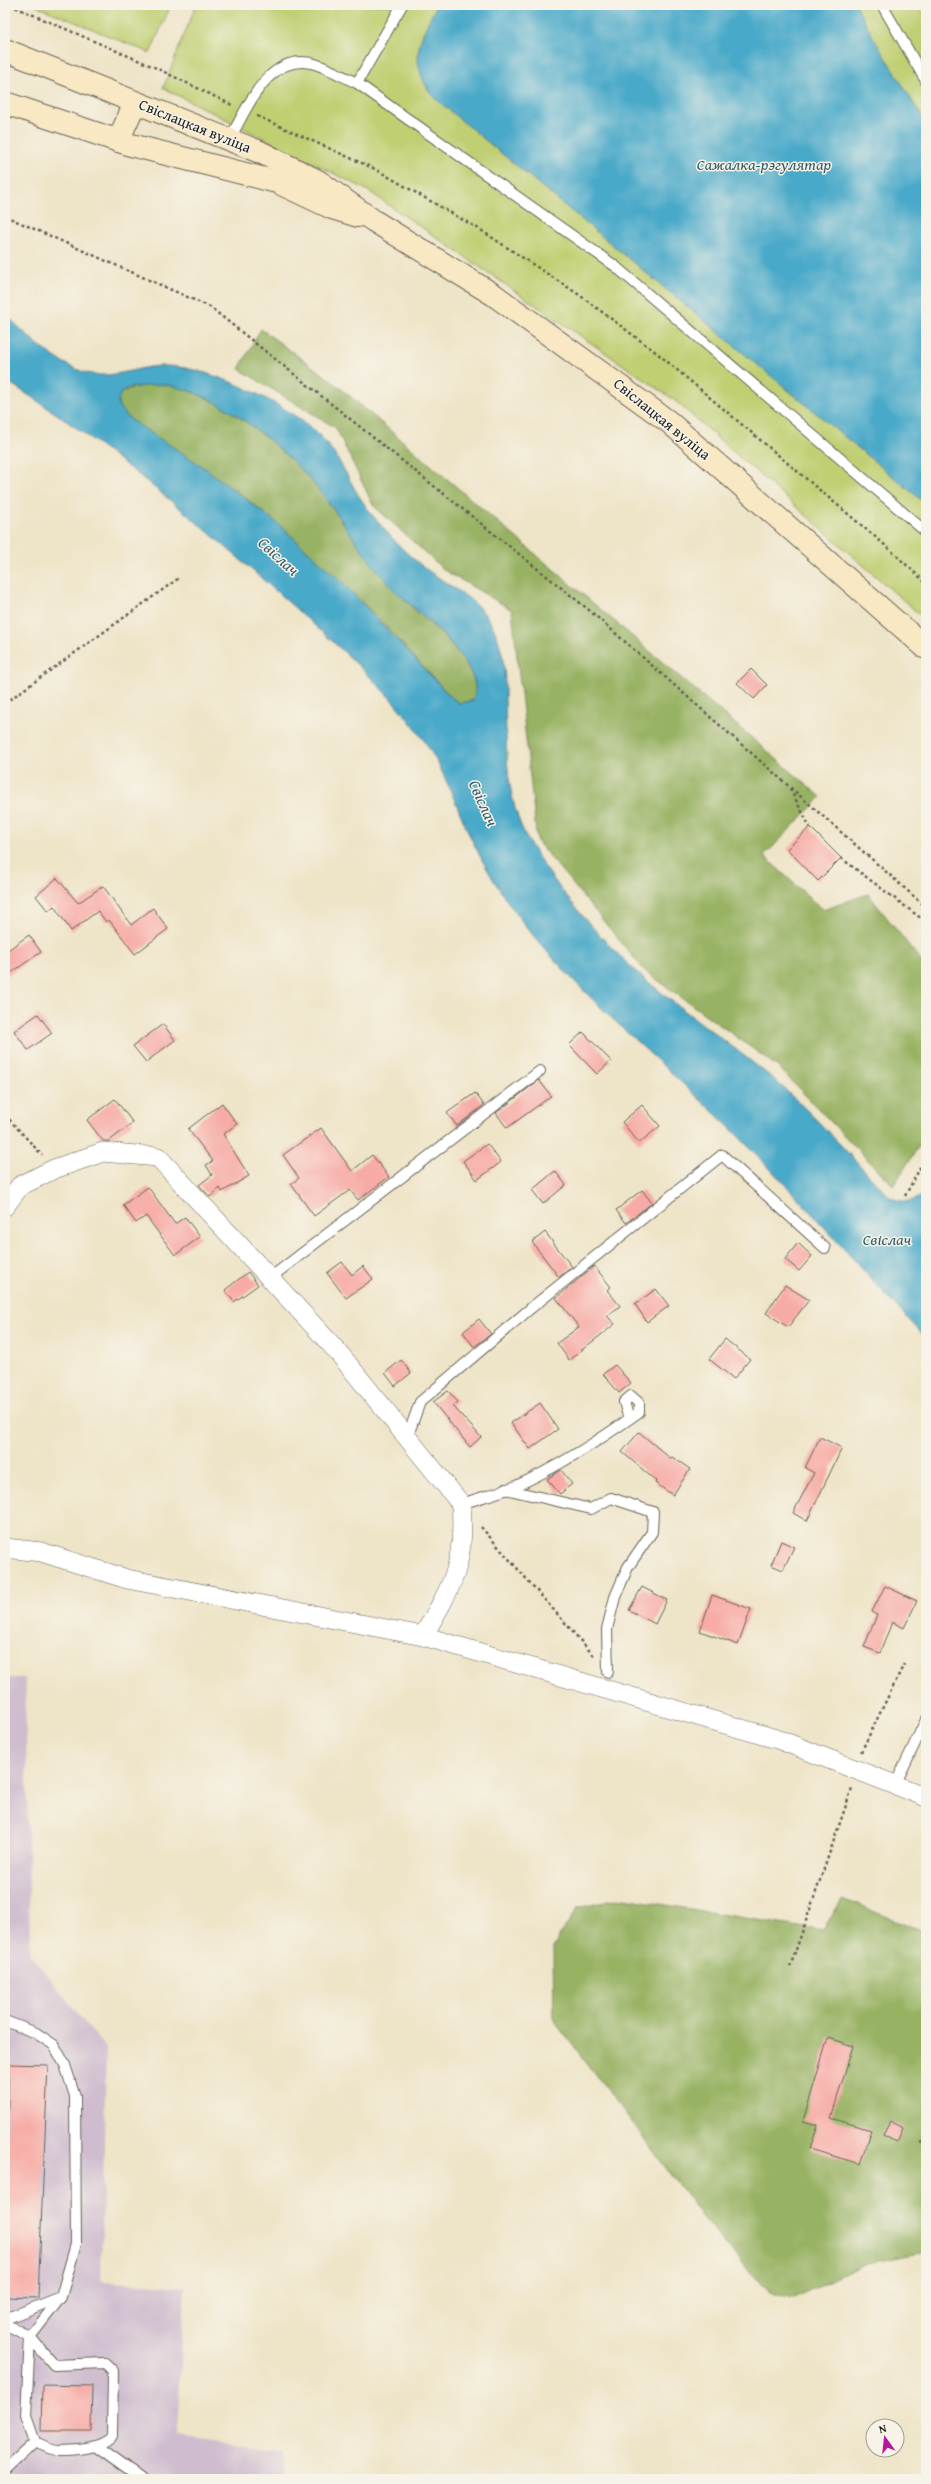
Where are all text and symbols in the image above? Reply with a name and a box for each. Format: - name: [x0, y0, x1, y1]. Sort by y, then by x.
- street label: Свіслацкая вуліца: [136, 93, 255, 158]
- water label: Сажалка-рэгулятар: [697, 152, 832, 176]
- street label: Свіслацкая вуліца: [609, 373, 716, 465]
- water label: Свіслач: [253, 531, 305, 581]
- water label: Свіслач: [463, 776, 505, 830]
- water label: Свіслач: [863, 1227, 912, 1251]
- north arrow: [865, 2418, 905, 2458]
- text: N: [877, 2419, 889, 2437]

